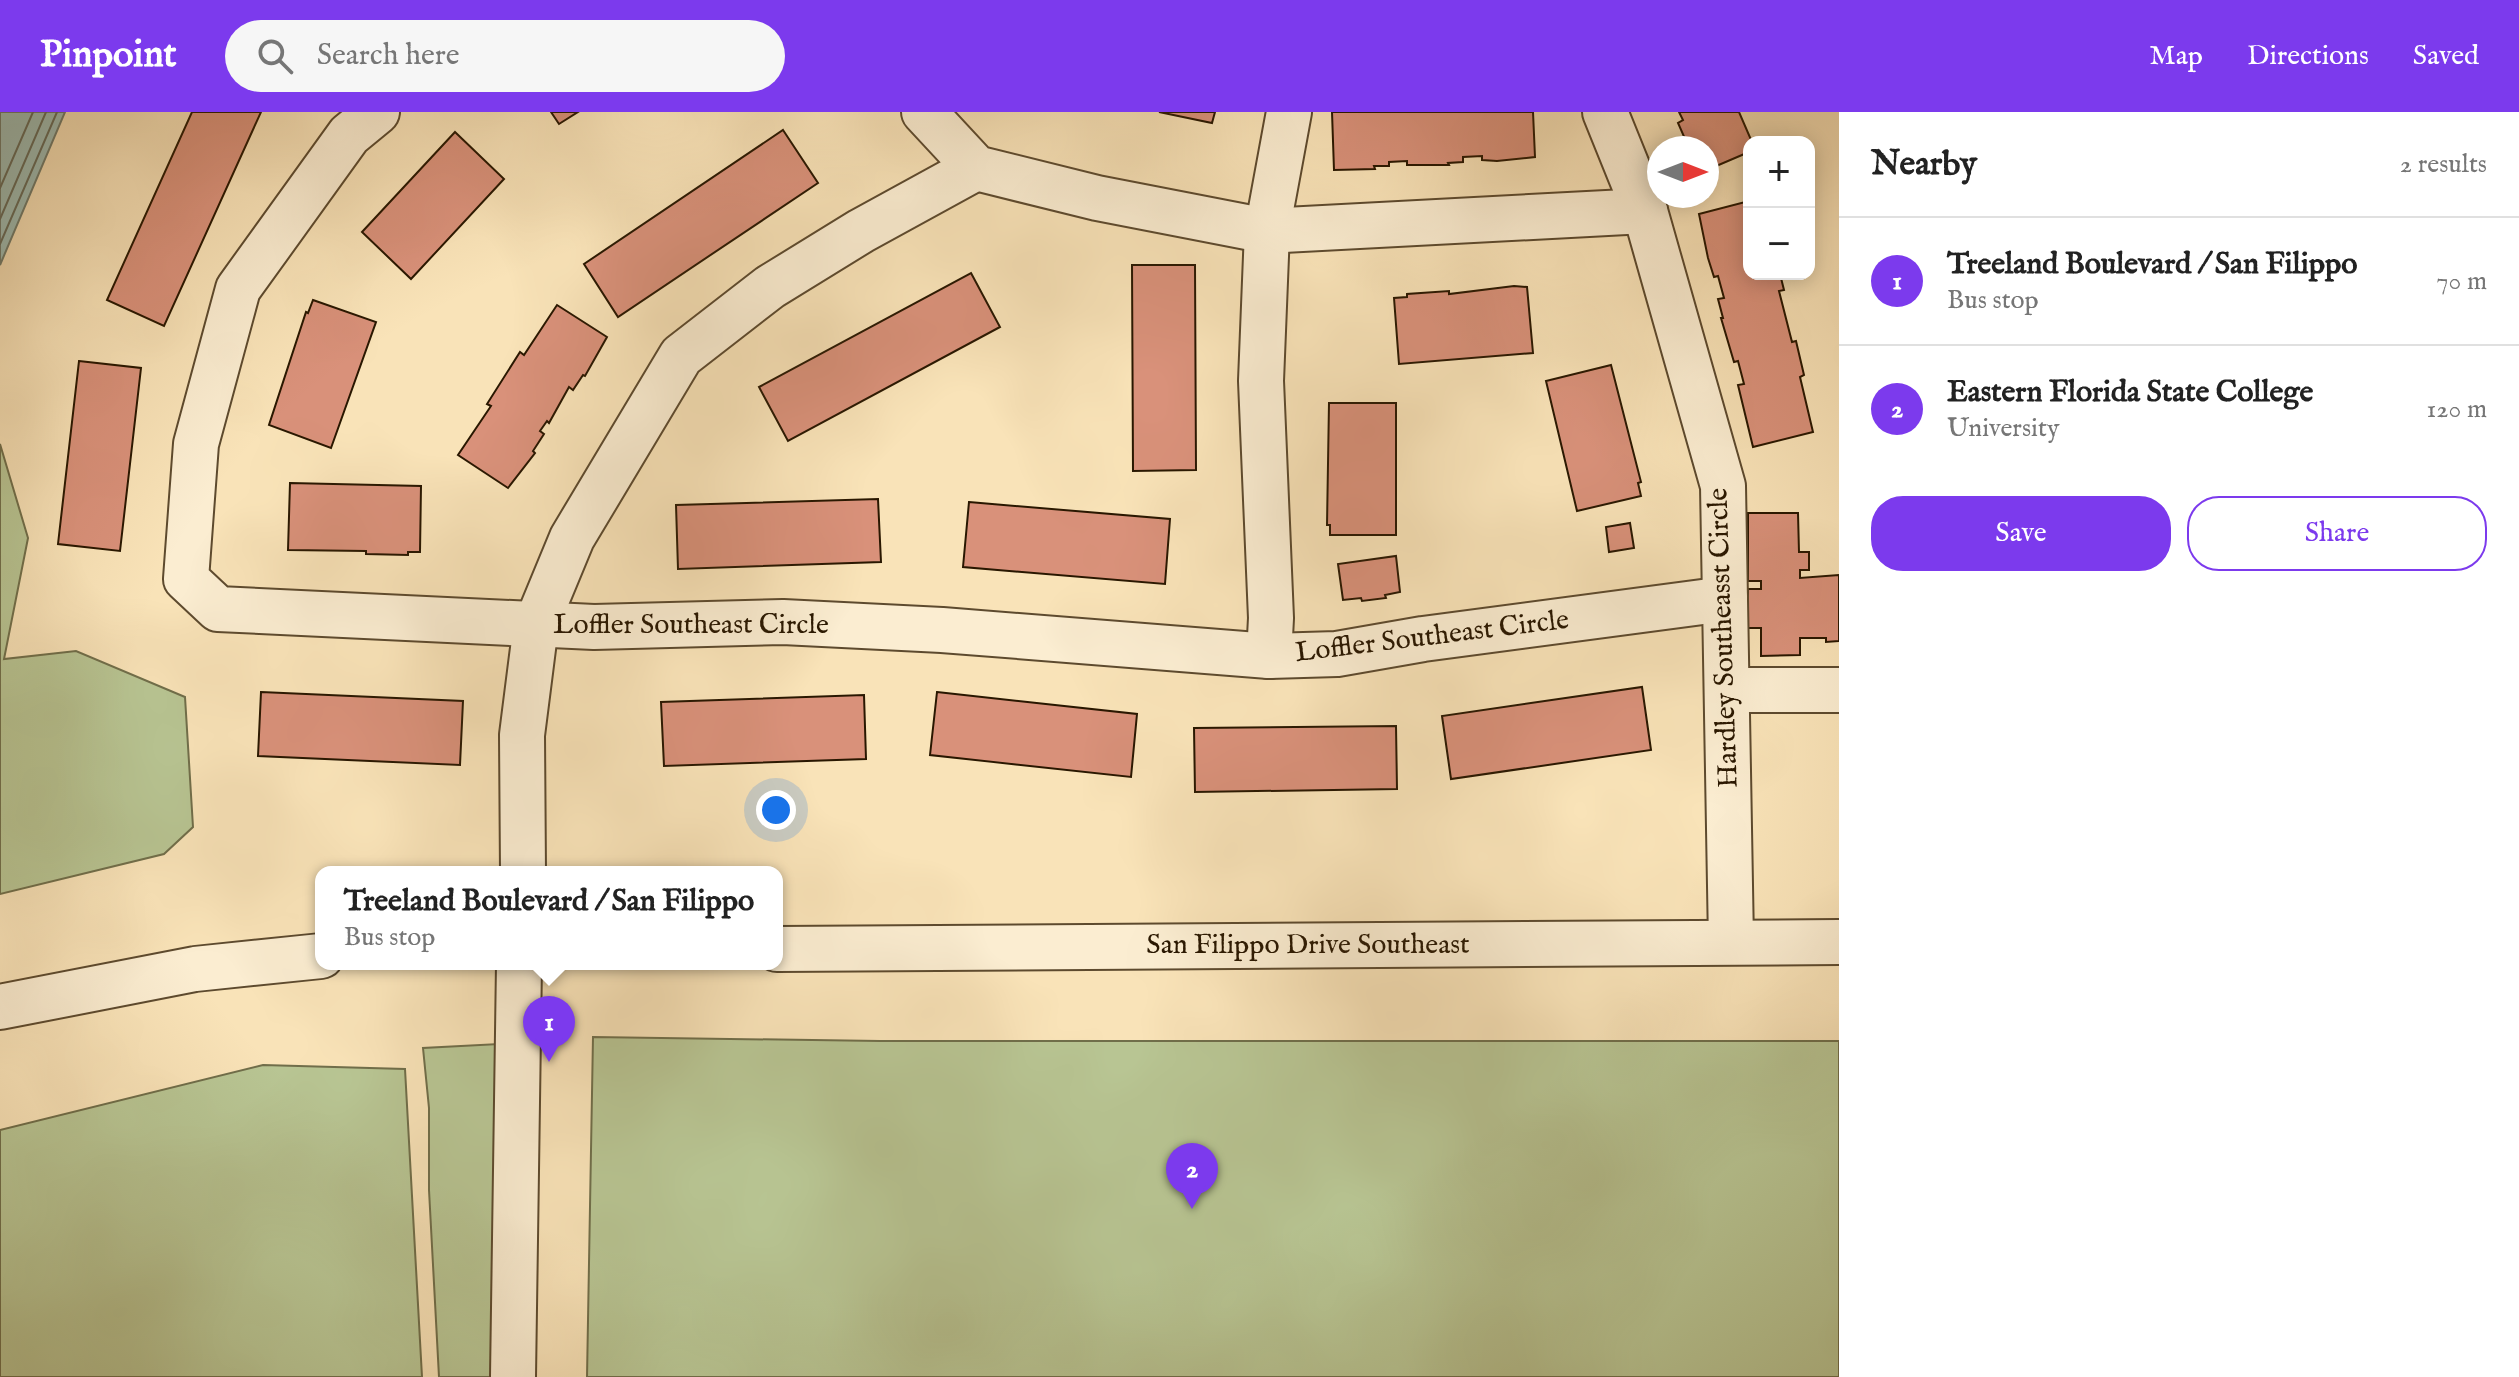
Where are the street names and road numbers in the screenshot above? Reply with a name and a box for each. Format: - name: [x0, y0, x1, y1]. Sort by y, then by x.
- street label: Hardley Southeasst Circle: [1701, 487, 1747, 789]
- street label: Loffler Southeast Circle: [1293, 603, 1571, 671]
- street label: Loffler Southeast Circle: [553, 608, 829, 643]
- street label: San Filippo Drive Southeast: [1146, 928, 1470, 963]

